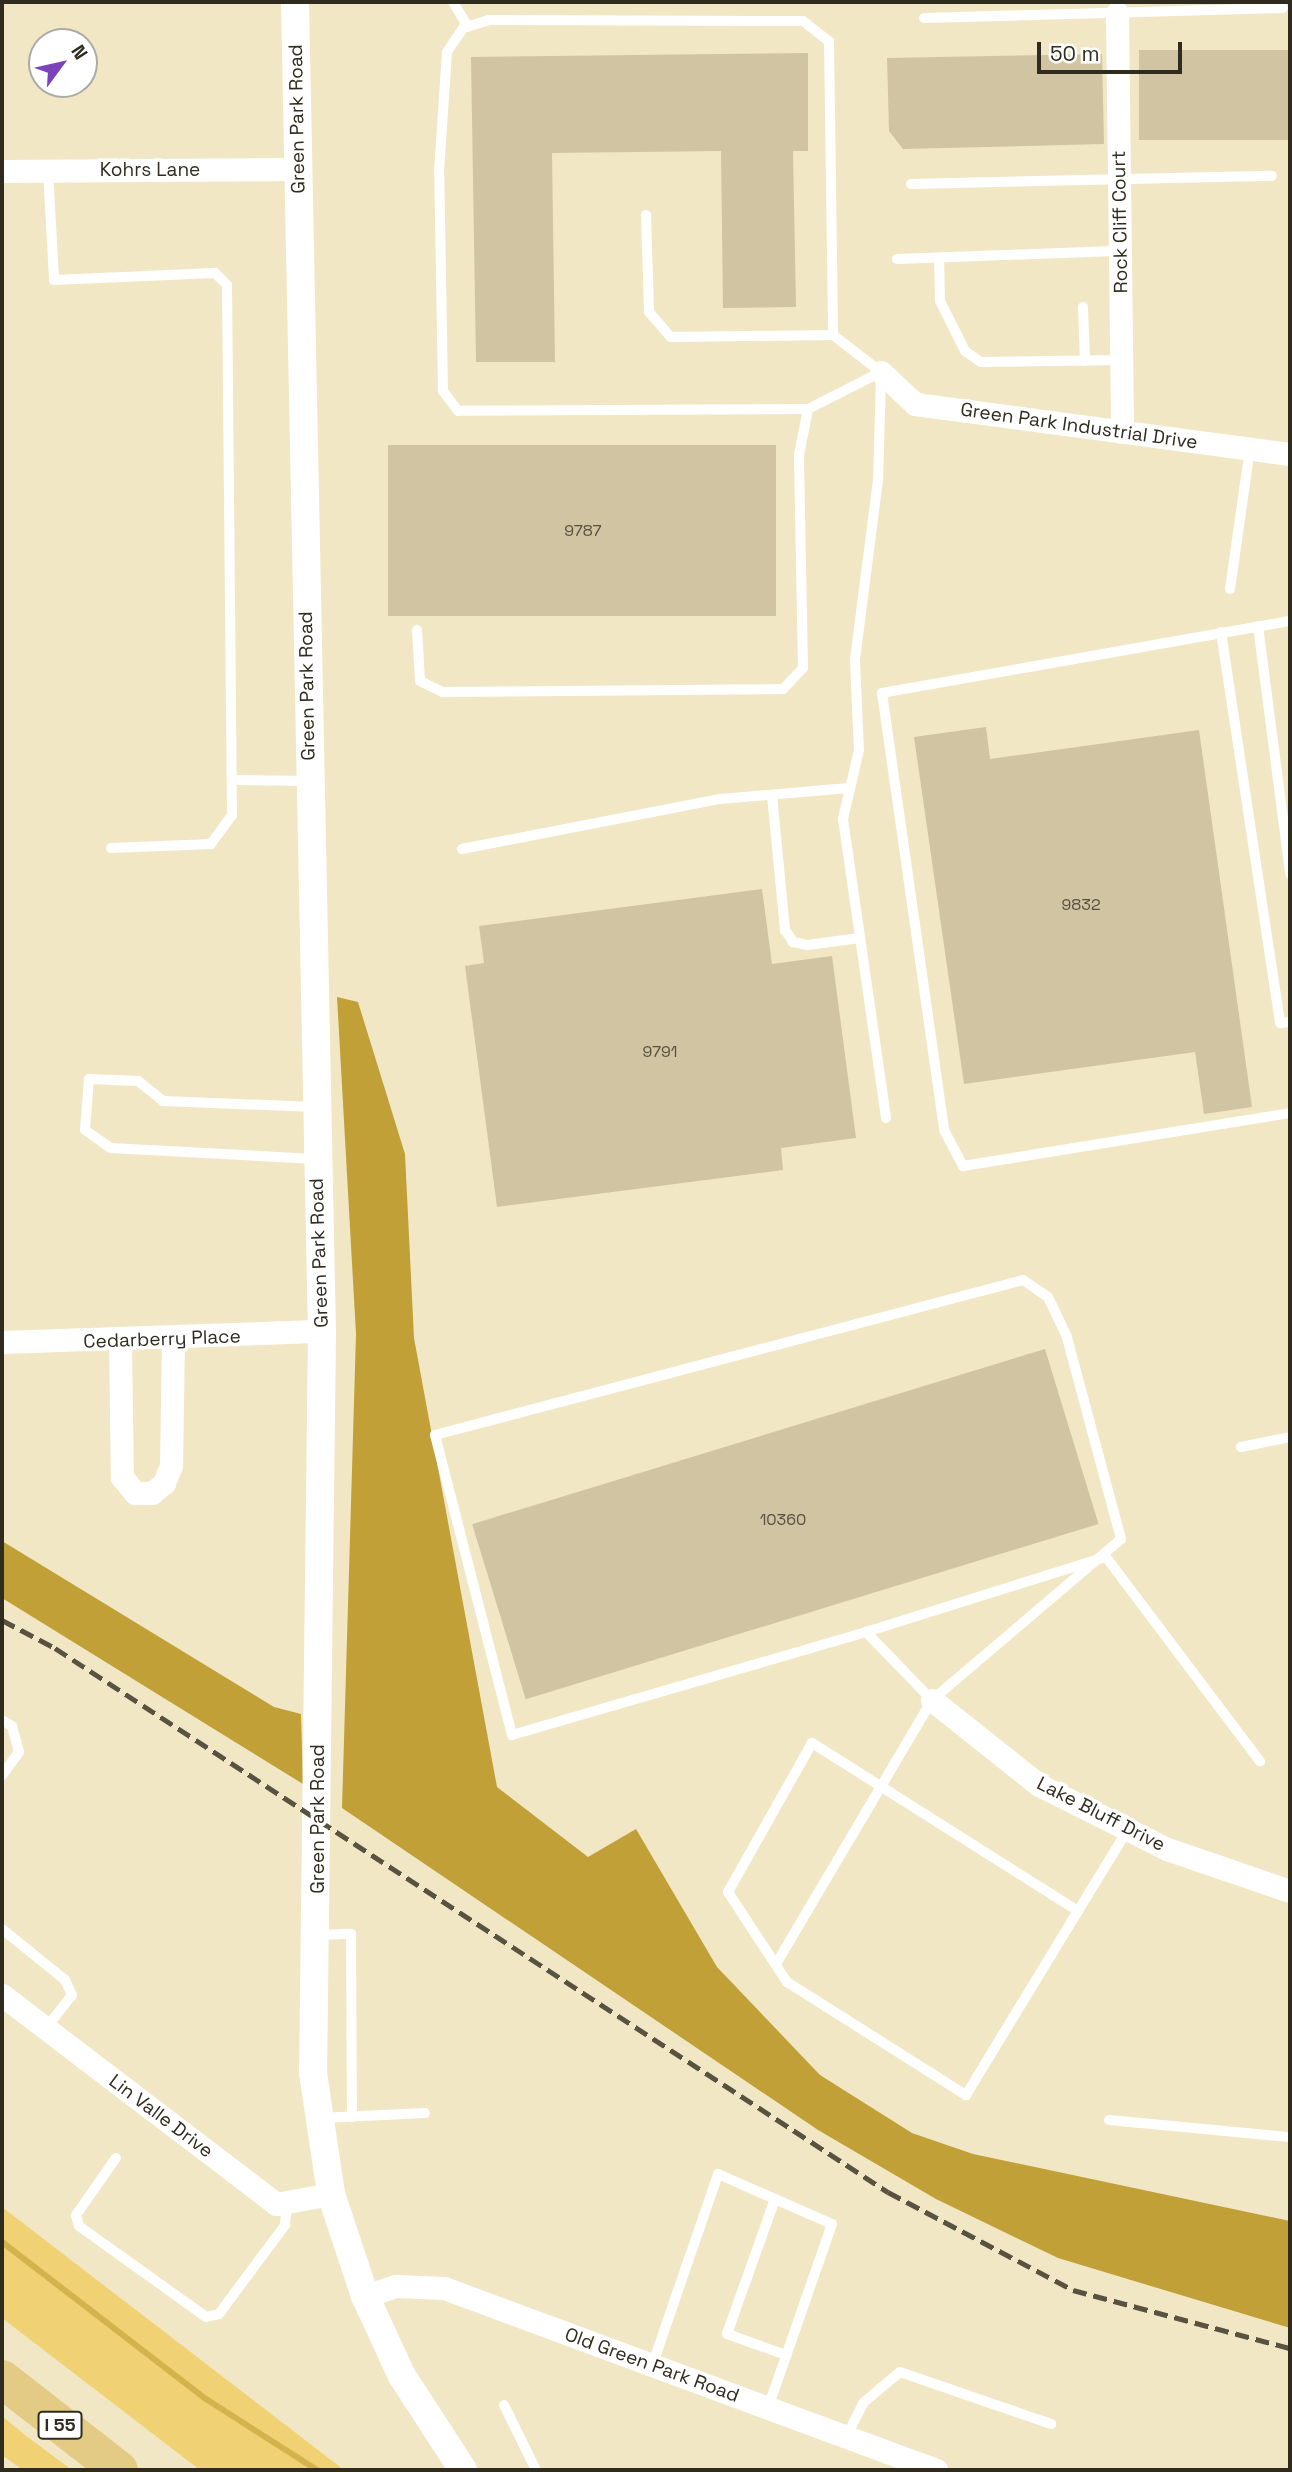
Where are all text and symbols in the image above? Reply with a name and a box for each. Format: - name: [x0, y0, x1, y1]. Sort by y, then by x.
- north arrow: [28, 28, 98, 98]
- scale bar: [1040, 28, 1185, 72]
- text: N: [65, 40, 93, 65]
- text: 50 m: [1050, 40, 1100, 67]
- street label: Green Park Road: [284, 44, 310, 194]
- street label: Rock Cliff Court: [1107, 151, 1133, 293]
- street label: Kohrs Lane: [100, 159, 200, 181]
- street label: Green Park Industrial Drive: [959, 398, 1199, 454]
- house number: 9787: [564, 521, 602, 541]
- street label: Green Park Road: [294, 611, 320, 761]
- house number: 9832: [1061, 895, 1101, 915]
- house number: 9791: [643, 1042, 677, 1062]
- street label: Green Park Road: [305, 1178, 333, 1328]
- street label: Cedarberry Place: [83, 1325, 241, 1353]
- house number: 10360: [760, 1510, 806, 1530]
- street label: Green Park Road: [307, 1744, 329, 1894]
- street label: Lake Bluff Drive: [1033, 1772, 1169, 1856]
- street label: Lin Valle Drive: [104, 2069, 218, 2163]
- street label: Old Green Park Road: [562, 2323, 742, 2407]
- road number: I 55: [37, 2410, 83, 2440]

